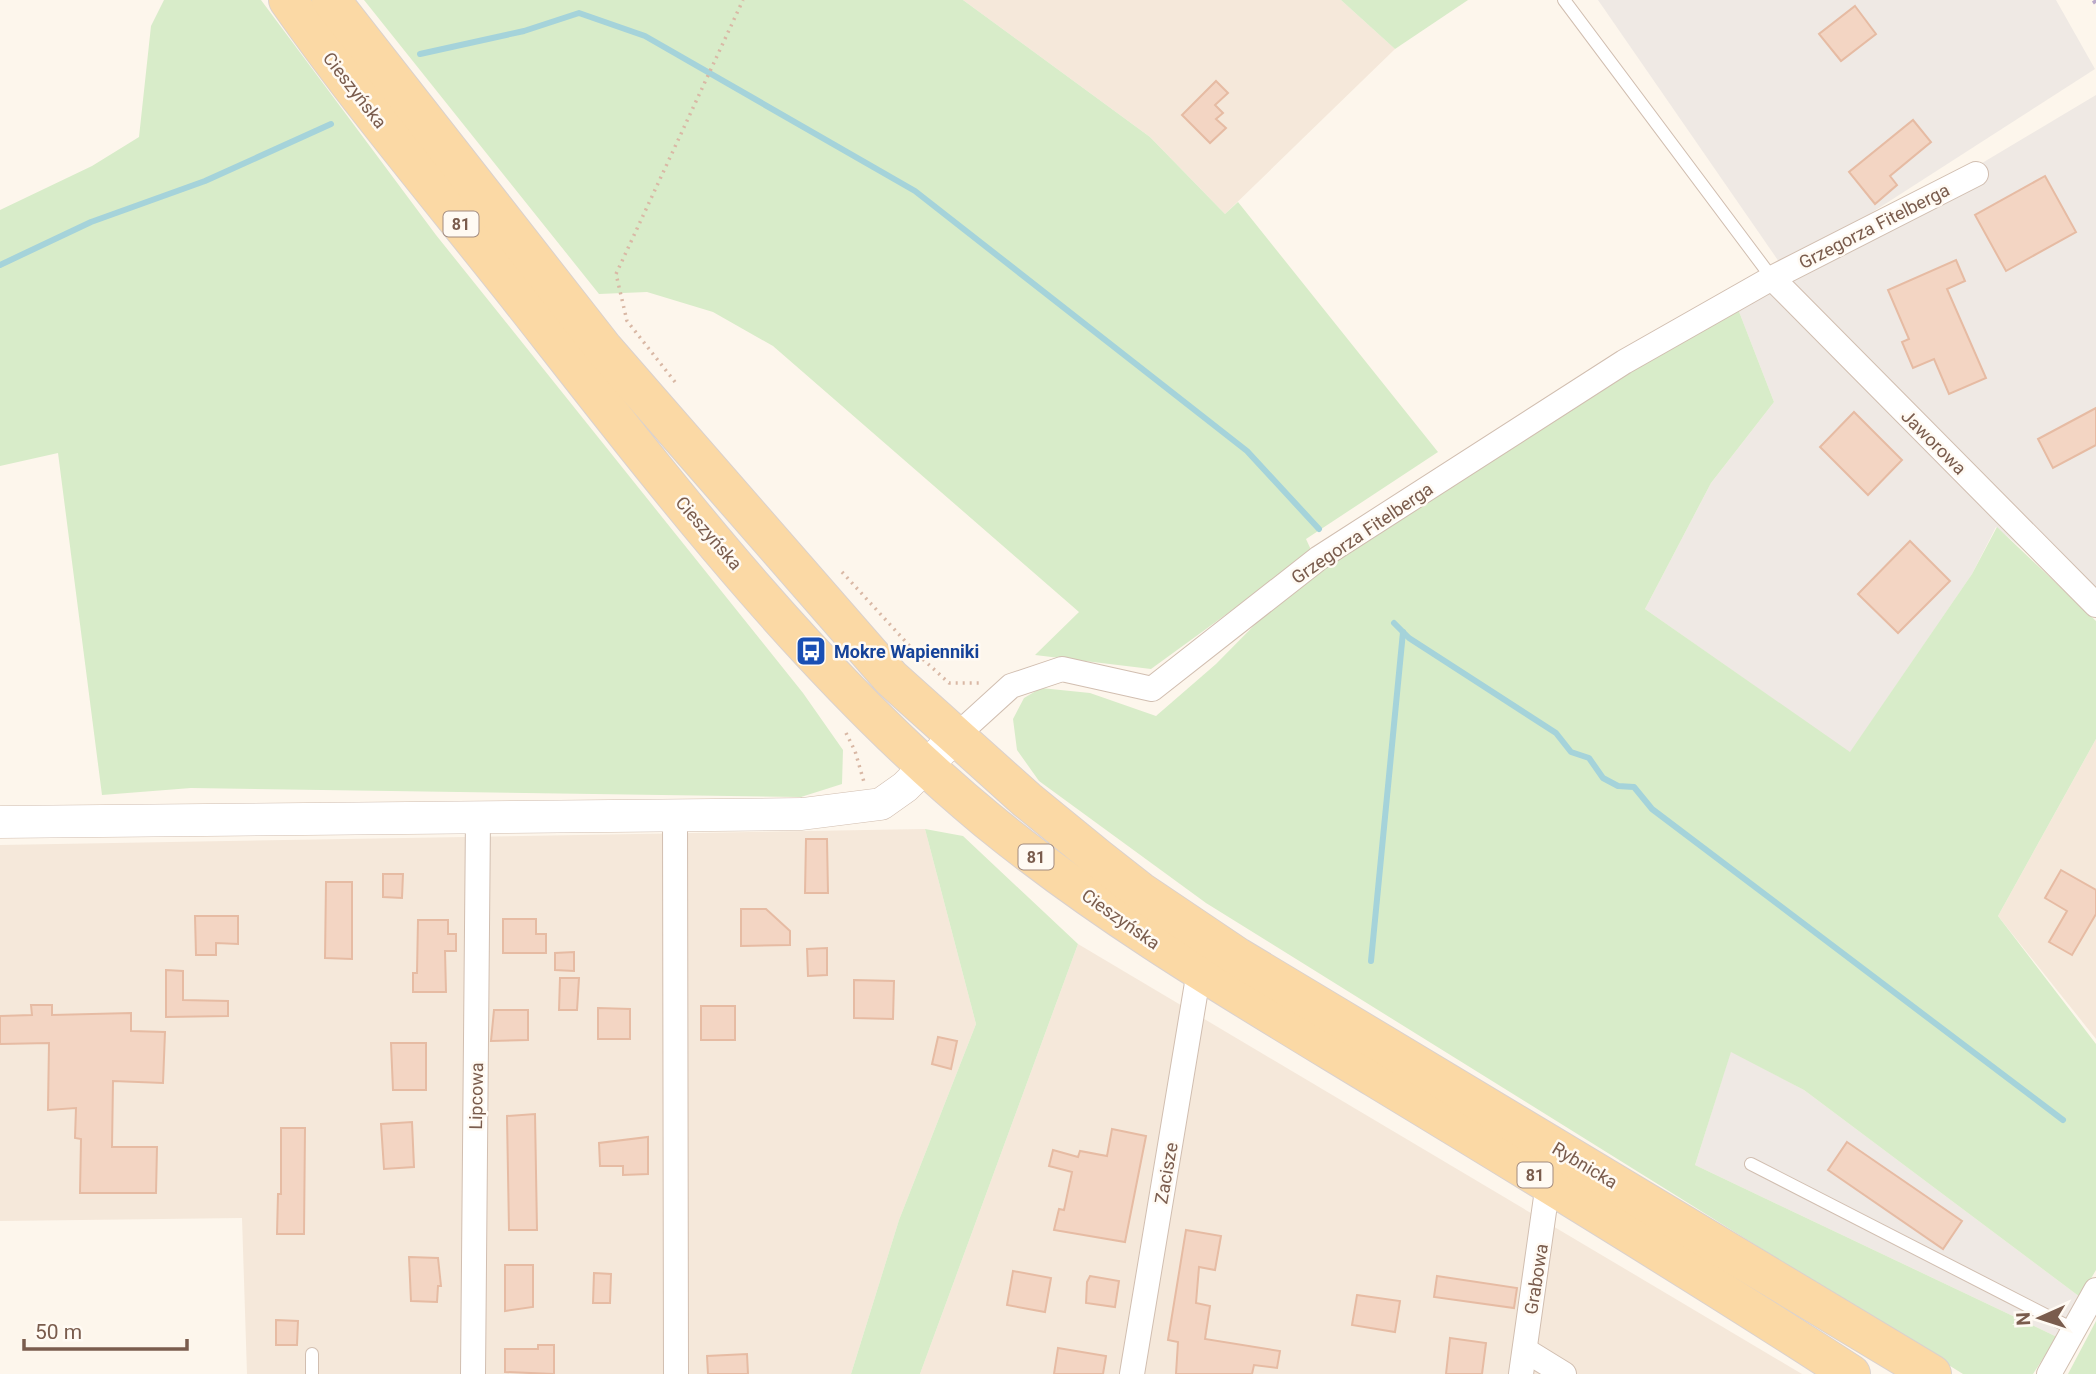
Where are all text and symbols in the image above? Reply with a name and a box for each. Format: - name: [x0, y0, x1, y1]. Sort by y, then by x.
- street label: Cieszyńska: [319, 48, 391, 132]
- street label: Grzegorza Fitelberga: [1795, 179, 1953, 273]
- road number: 81: [444, 212, 478, 236]
- street label: Jaworowa: [1897, 405, 1971, 479]
- street label: Grzegorza Fitelberga: [1287, 478, 1437, 588]
- street label: Cieszyńska: [671, 492, 747, 574]
- bus stop icon: Mokre Wapienniki: [794, 634, 828, 668]
- place label: Mokre Wapienniki: [834, 641, 979, 662]
- road number: 81: [1018, 844, 1054, 870]
- street label: Cieszyńska: [1078, 884, 1164, 954]
- street label: Lipcowa: [465, 1062, 487, 1130]
- street label: Rybnicka: [1549, 1137, 1621, 1193]
- street label: Zacisze: [1150, 1141, 1182, 1205]
- road number: 81: [1518, 1162, 1552, 1188]
- street label: Grabowa: [1520, 1242, 1552, 1316]
- north arrow: [2005, 1283, 2075, 1353]
- scale bar: [24, 1308, 187, 1352]
- text: N: [2012, 1312, 2035, 1326]
- text: 50 m: [35, 1320, 82, 1344]

